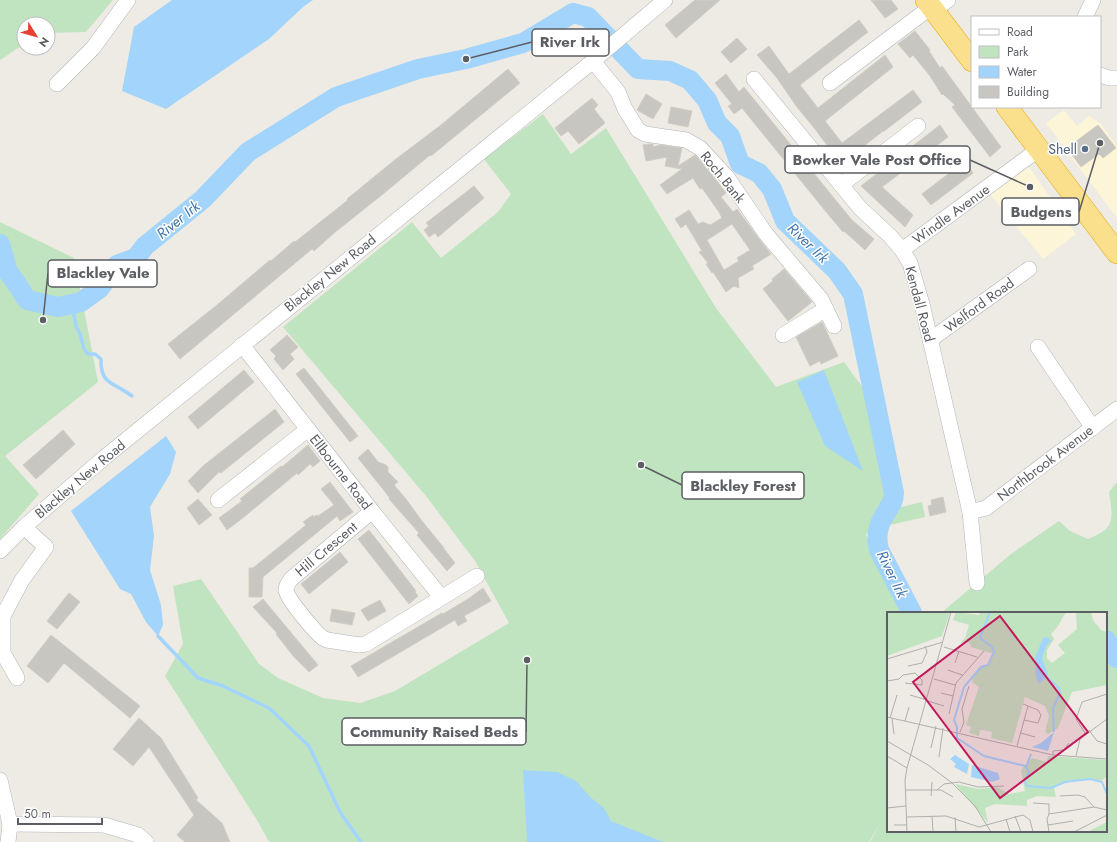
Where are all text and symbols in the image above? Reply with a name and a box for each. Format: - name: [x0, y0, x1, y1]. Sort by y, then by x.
- north arrow: [16, 16, 56, 56]
- legend: [971, 16, 1101, 108]
- text: Road: [1007, 23, 1033, 41]
- callout: River Irk: [532, 29, 609, 56]
- text: River Irk: [540, 31, 601, 53]
- text: N: [35, 34, 53, 50]
- text: Park: [1007, 43, 1029, 61]
- text: Water: [1007, 63, 1038, 81]
- text: Building: [1007, 83, 1049, 101]
- place label: Shell: [1048, 139, 1077, 159]
- marker: Shell: [1080, 144, 1090, 154]
- callout: Bowker Vale Post Office: [785, 146, 970, 173]
- street label: Roch Bank: [696, 147, 751, 208]
- text: Bowker Vale Post Office: [792, 149, 962, 171]
- street label: Windle Avenue: [908, 179, 994, 249]
- water label: River Irk: [152, 195, 205, 244]
- callout: Budgens: [1002, 198, 1079, 225]
- text: Budgens: [1010, 201, 1072, 223]
- water label: River Irk: [782, 218, 834, 269]
- street label: Blackley New Road: [280, 230, 380, 316]
- callout: Blackley Vale: [48, 260, 157, 287]
- text: Blackley Vale: [56, 262, 150, 284]
- street label: Kendall Road: [900, 264, 940, 344]
- street label: Welford Road: [940, 273, 1018, 337]
- street label: Northbrook Avenue: [993, 420, 1097, 506]
- street label: Ellbourne Road: [305, 430, 377, 514]
- street label: Blackley New Road: [30, 435, 130, 523]
- callout: Blackley Forest: [682, 472, 804, 499]
- text: Blackley Forest: [690, 475, 796, 497]
- street label: Hill Crescent: [290, 517, 362, 581]
- water label: River Irk: [871, 547, 913, 602]
- inset map: [887, 612, 1107, 832]
- callout: Community Raised Beds: [342, 718, 526, 745]
- text: Community Raised Beds: [350, 721, 518, 743]
- scale bar: [18, 800, 102, 826]
- text: 50 m: [24, 805, 51, 823]

